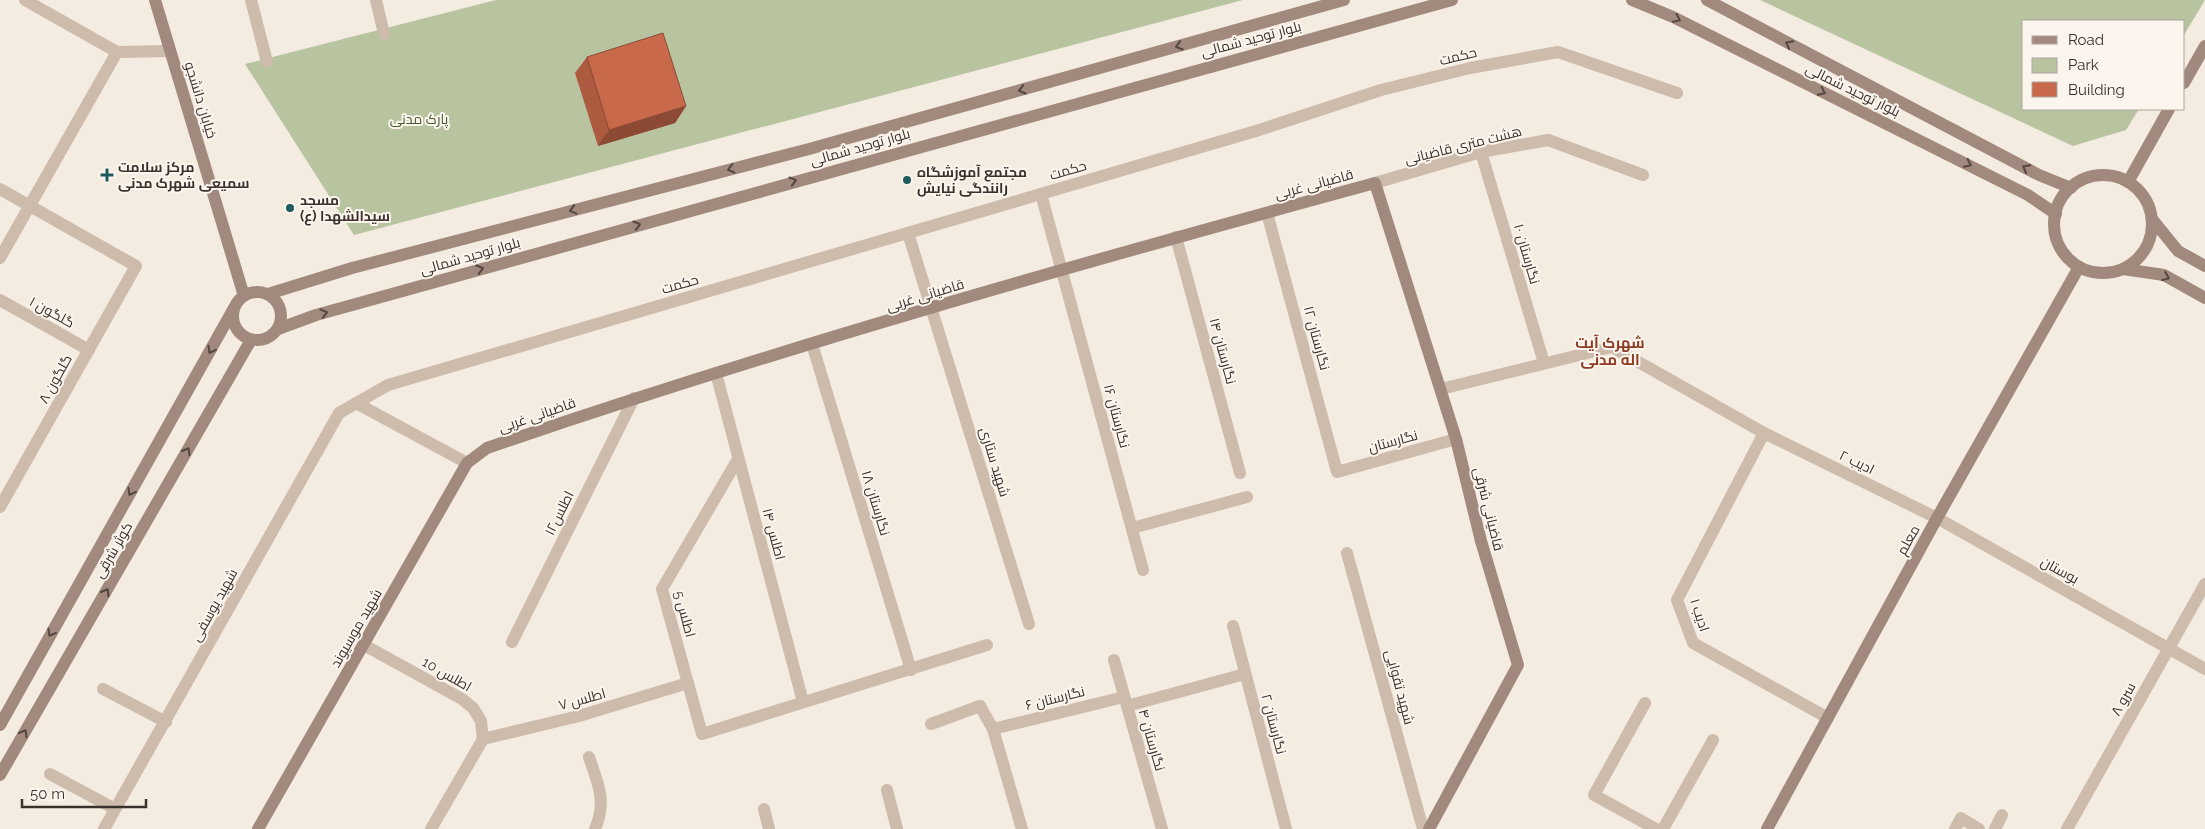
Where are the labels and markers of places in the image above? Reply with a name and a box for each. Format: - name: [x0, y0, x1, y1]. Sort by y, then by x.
- place label: مرکز سلامت سمیعی شهرک مدنی: [118, 159, 249, 192]
- place label: مجتمع آموزشگاه رانندگی نیایش: [917, 164, 1027, 197]
- marker: مرکز سلامت سمیعی شهرک مدنی: [100, 168, 114, 182]
- marker: مجتمع آموزشگاه رانندگی نیایش: [901, 174, 913, 186]
- place label: مسجد سیدالشهدا (ع): [300, 192, 390, 226]
- marker: مسجد سیدالشهدا (ع): [284, 202, 296, 214]

